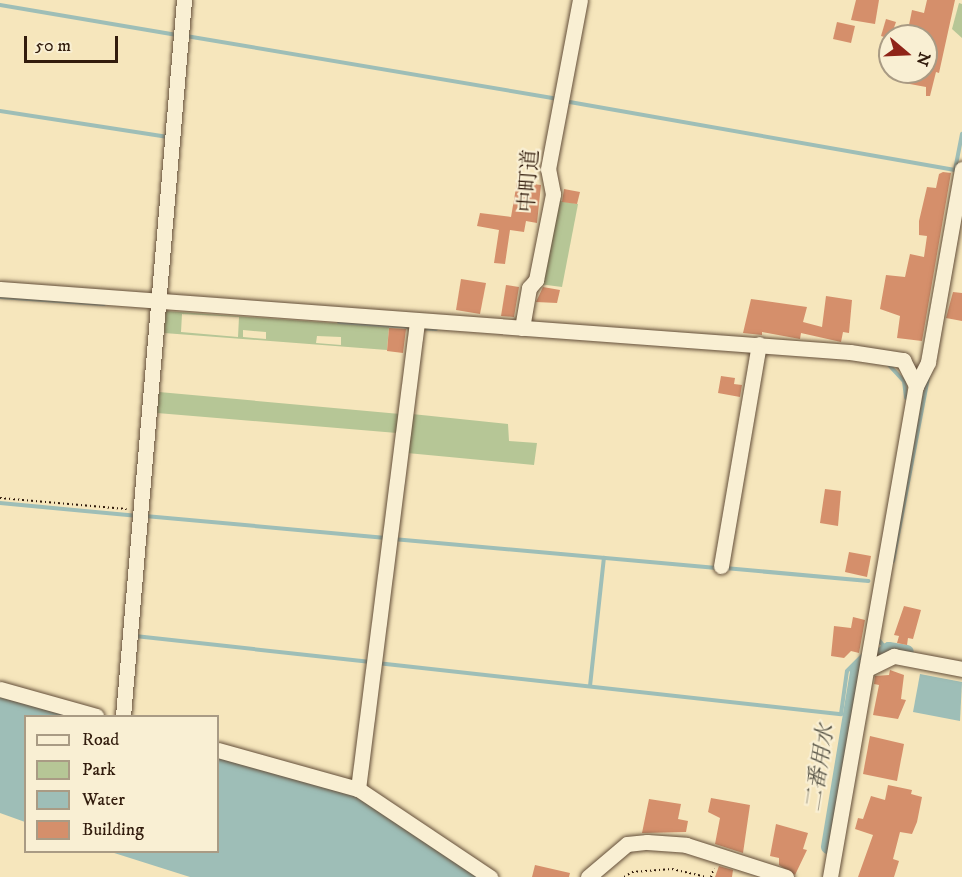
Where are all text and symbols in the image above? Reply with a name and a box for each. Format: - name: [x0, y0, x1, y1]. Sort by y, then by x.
- scale bar: [27, 24, 122, 62]
- north arrow: [878, 24, 938, 84]
- text: 50 m: [35, 35, 71, 57]
- text: N: [912, 50, 935, 69]
- street label: 中町道: [514, 149, 544, 213]
- legend: [24, 715, 219, 853]
- water label: 二番用水: [800, 722, 840, 814]
- text: Road: [82, 729, 119, 751]
- text: Park: [82, 759, 116, 781]
- text: Water: [82, 789, 125, 811]
- text: Building: [82, 819, 144, 841]

